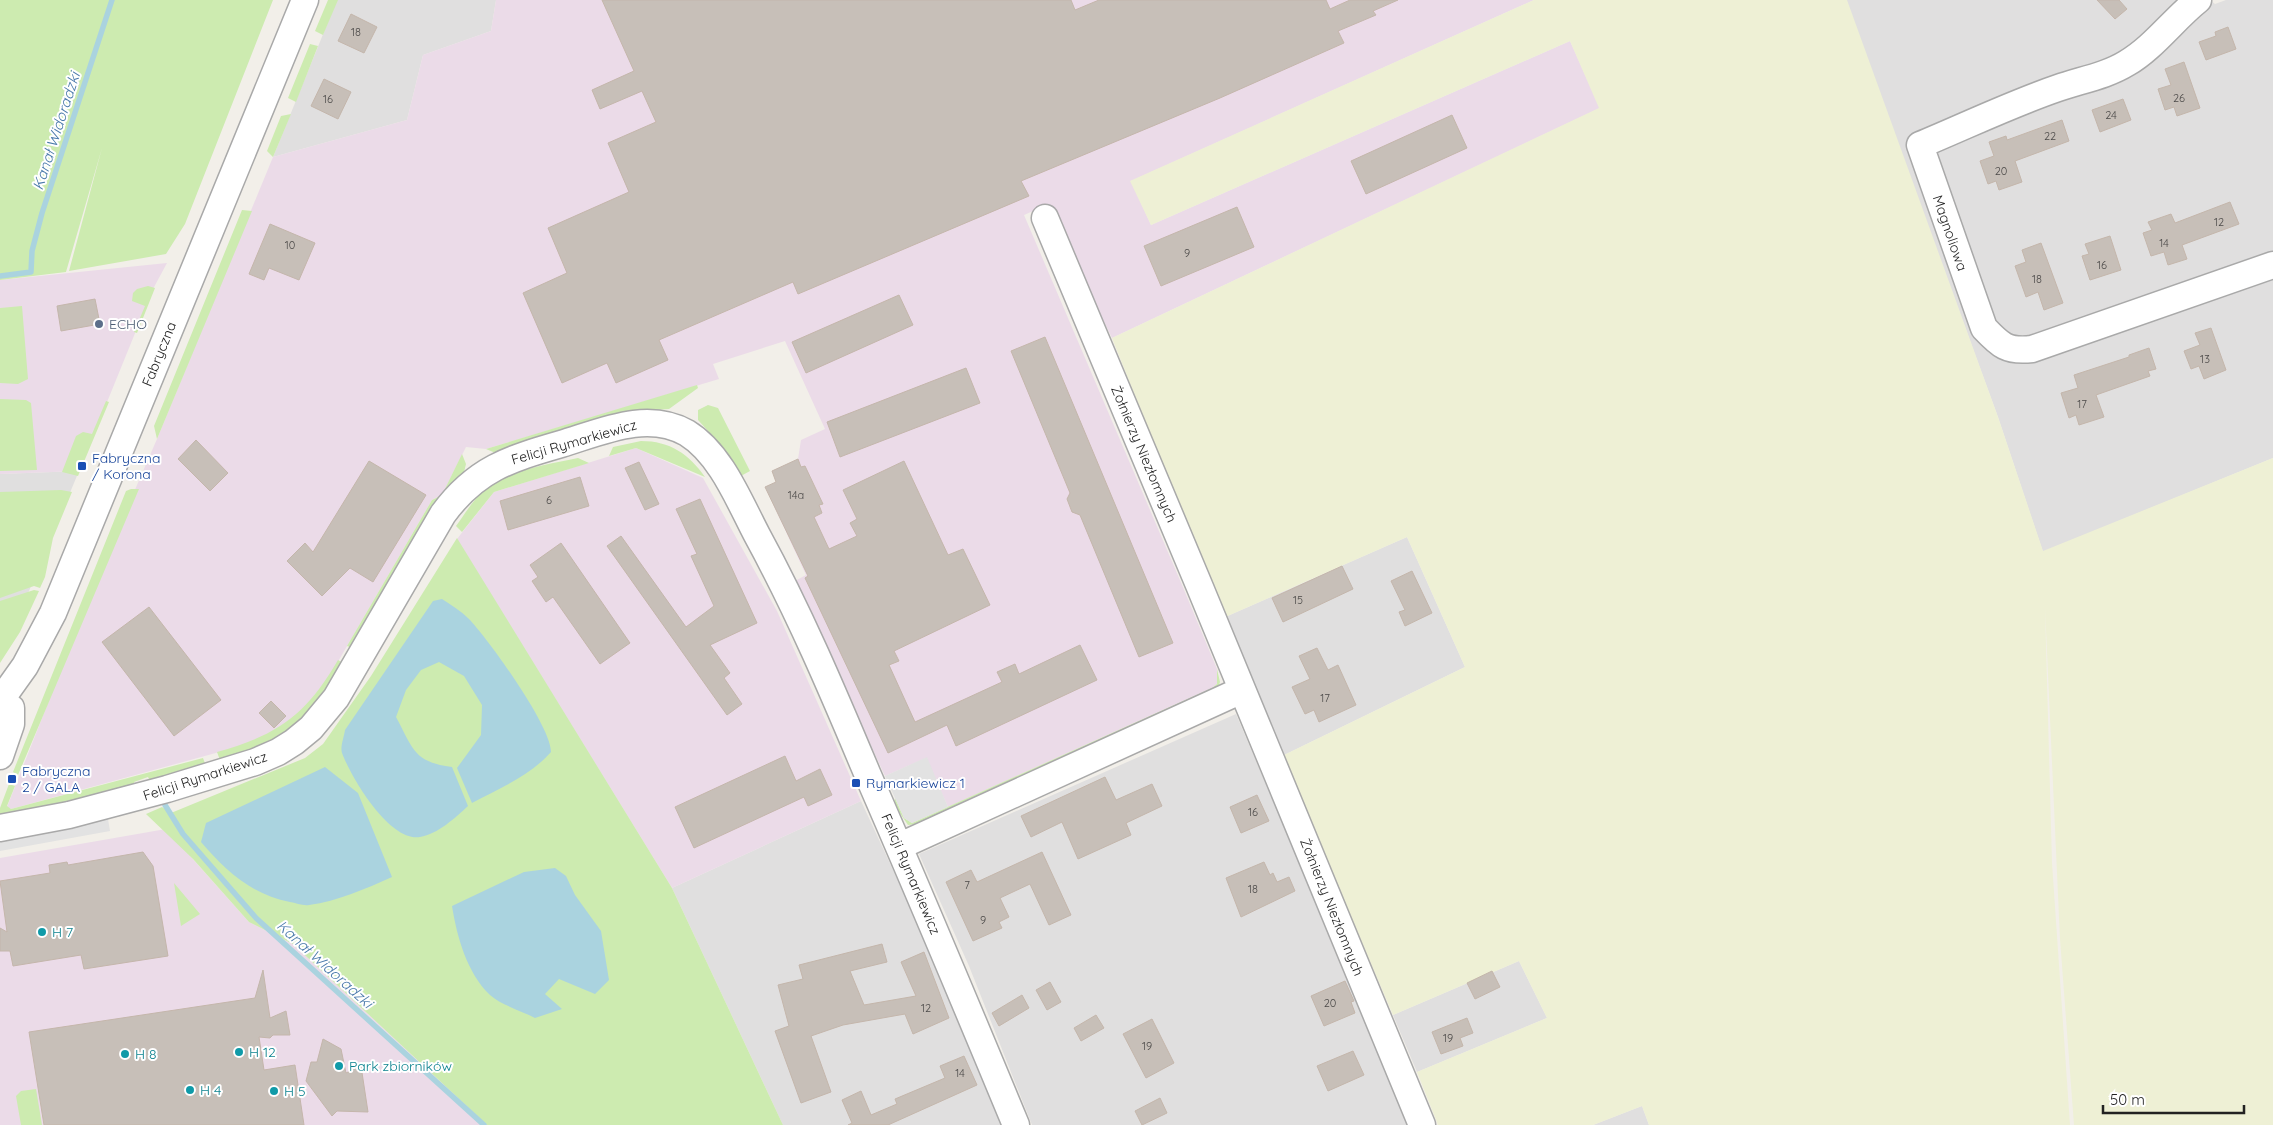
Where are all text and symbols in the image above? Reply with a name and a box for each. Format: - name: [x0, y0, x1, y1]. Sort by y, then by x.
- house number: 18: [351, 25, 361, 39]
- water label: Kanał Widoradzki: [28, 68, 85, 192]
- house number: 26: [2173, 91, 2185, 105]
- house number: 16: [323, 92, 333, 106]
- house number: 24: [2105, 108, 2117, 122]
- house number: 22: [2044, 129, 2056, 143]
- house number: 20: [1995, 164, 2007, 178]
- street label: Magnoliowa: [1929, 193, 1971, 273]
- house number: 12: [2214, 215, 2224, 229]
- house number: 14: [2159, 236, 2169, 250]
- house number: 10: [285, 238, 295, 252]
- house number: 9: [1184, 246, 1190, 260]
- house number: 16: [2097, 258, 2107, 272]
- house number: 18: [2032, 272, 2042, 286]
- place label: ECHO: [109, 315, 147, 333]
- marker: ECHO: [93, 318, 105, 330]
- street label: Fabryczna: [138, 319, 180, 389]
- house number: 13: [2200, 352, 2210, 366]
- street label: Żołnierzy Niezłomnych: [1107, 383, 1181, 525]
- house number: 17: [2077, 397, 2087, 411]
- street label: Felicji Rymarkiewicz: [509, 415, 639, 469]
- place label: Fabryczna / Korona: [92, 449, 160, 483]
- marker: Fabryczna / Korona: [76, 460, 88, 472]
- house number: 14a: [788, 488, 804, 502]
- house number: 6: [546, 493, 552, 507]
- house number: 15: [1293, 593, 1303, 607]
- house number: 17: [1320, 691, 1330, 705]
- street label: Felicji Rymarkiewicz: [141, 747, 270, 805]
- place label: Fabryczna 2 / GALA: [22, 762, 90, 796]
- marker: Fabryczna 2 / GALA: [6, 773, 18, 785]
- place label: Rymarkiewicz 1: [866, 774, 965, 792]
- marker: Rymarkiewicz 1: [850, 777, 862, 789]
- house number: 16: [1248, 805, 1258, 819]
- street label: Felicji Rymarkiewicz: [877, 811, 945, 937]
- street label: Żołnierzy Niezłomnych: [1296, 836, 1368, 978]
- house number: 7: [964, 878, 970, 892]
- house number: 18: [1248, 882, 1258, 896]
- house number: 9: [980, 913, 986, 927]
- water label: Kanał Widoradzki: [273, 916, 378, 1013]
- place label: H 7: [52, 923, 73, 941]
- marker: H 7: [36, 926, 48, 938]
- house number: 20: [1324, 996, 1336, 1010]
- house number: 12: [921, 1001, 931, 1015]
- house number: 19: [1443, 1031, 1453, 1045]
- house number: 19: [1142, 1039, 1152, 1053]
- place label: H 12: [249, 1043, 276, 1061]
- place label: H 8: [135, 1045, 156, 1063]
- marker: H 12: [233, 1046, 245, 1058]
- marker: H 8: [119, 1048, 131, 1060]
- place label: Park zbiorników: [349, 1057, 453, 1075]
- marker: Park zbiorników: [333, 1060, 345, 1072]
- house number: 14: [955, 1066, 965, 1080]
- place label: H 4: [200, 1081, 221, 1099]
- place label: H 5: [284, 1082, 306, 1100]
- scale bar: [2103, 1082, 2244, 1114]
- marker: H 4: [184, 1084, 196, 1096]
- marker: H 5: [268, 1085, 280, 1097]
- text: 50 m: [2110, 1090, 2145, 1109]

